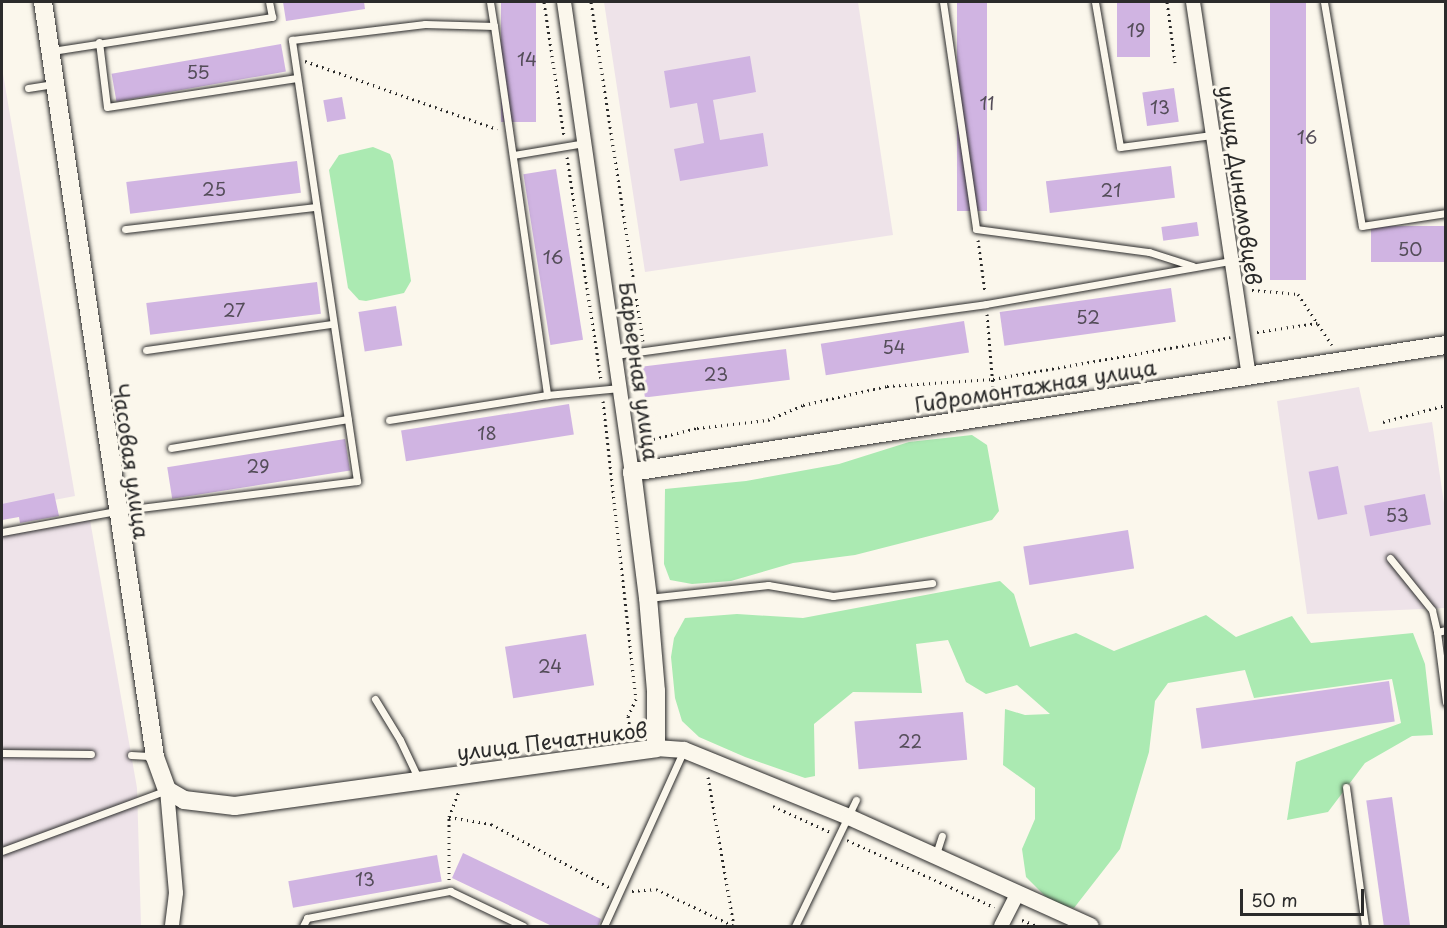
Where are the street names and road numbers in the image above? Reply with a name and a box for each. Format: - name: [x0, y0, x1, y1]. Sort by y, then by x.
- street label: улица Динамовцев: [1214, 83, 1268, 287]
- street label: Барьерная улица: [615, 279, 665, 463]
- street label: Гидромонтажная улица: [912, 353, 1158, 417]
- street label: Часовая улица: [109, 381, 155, 541]
- street label: улица Печатников: [454, 716, 650, 764]

